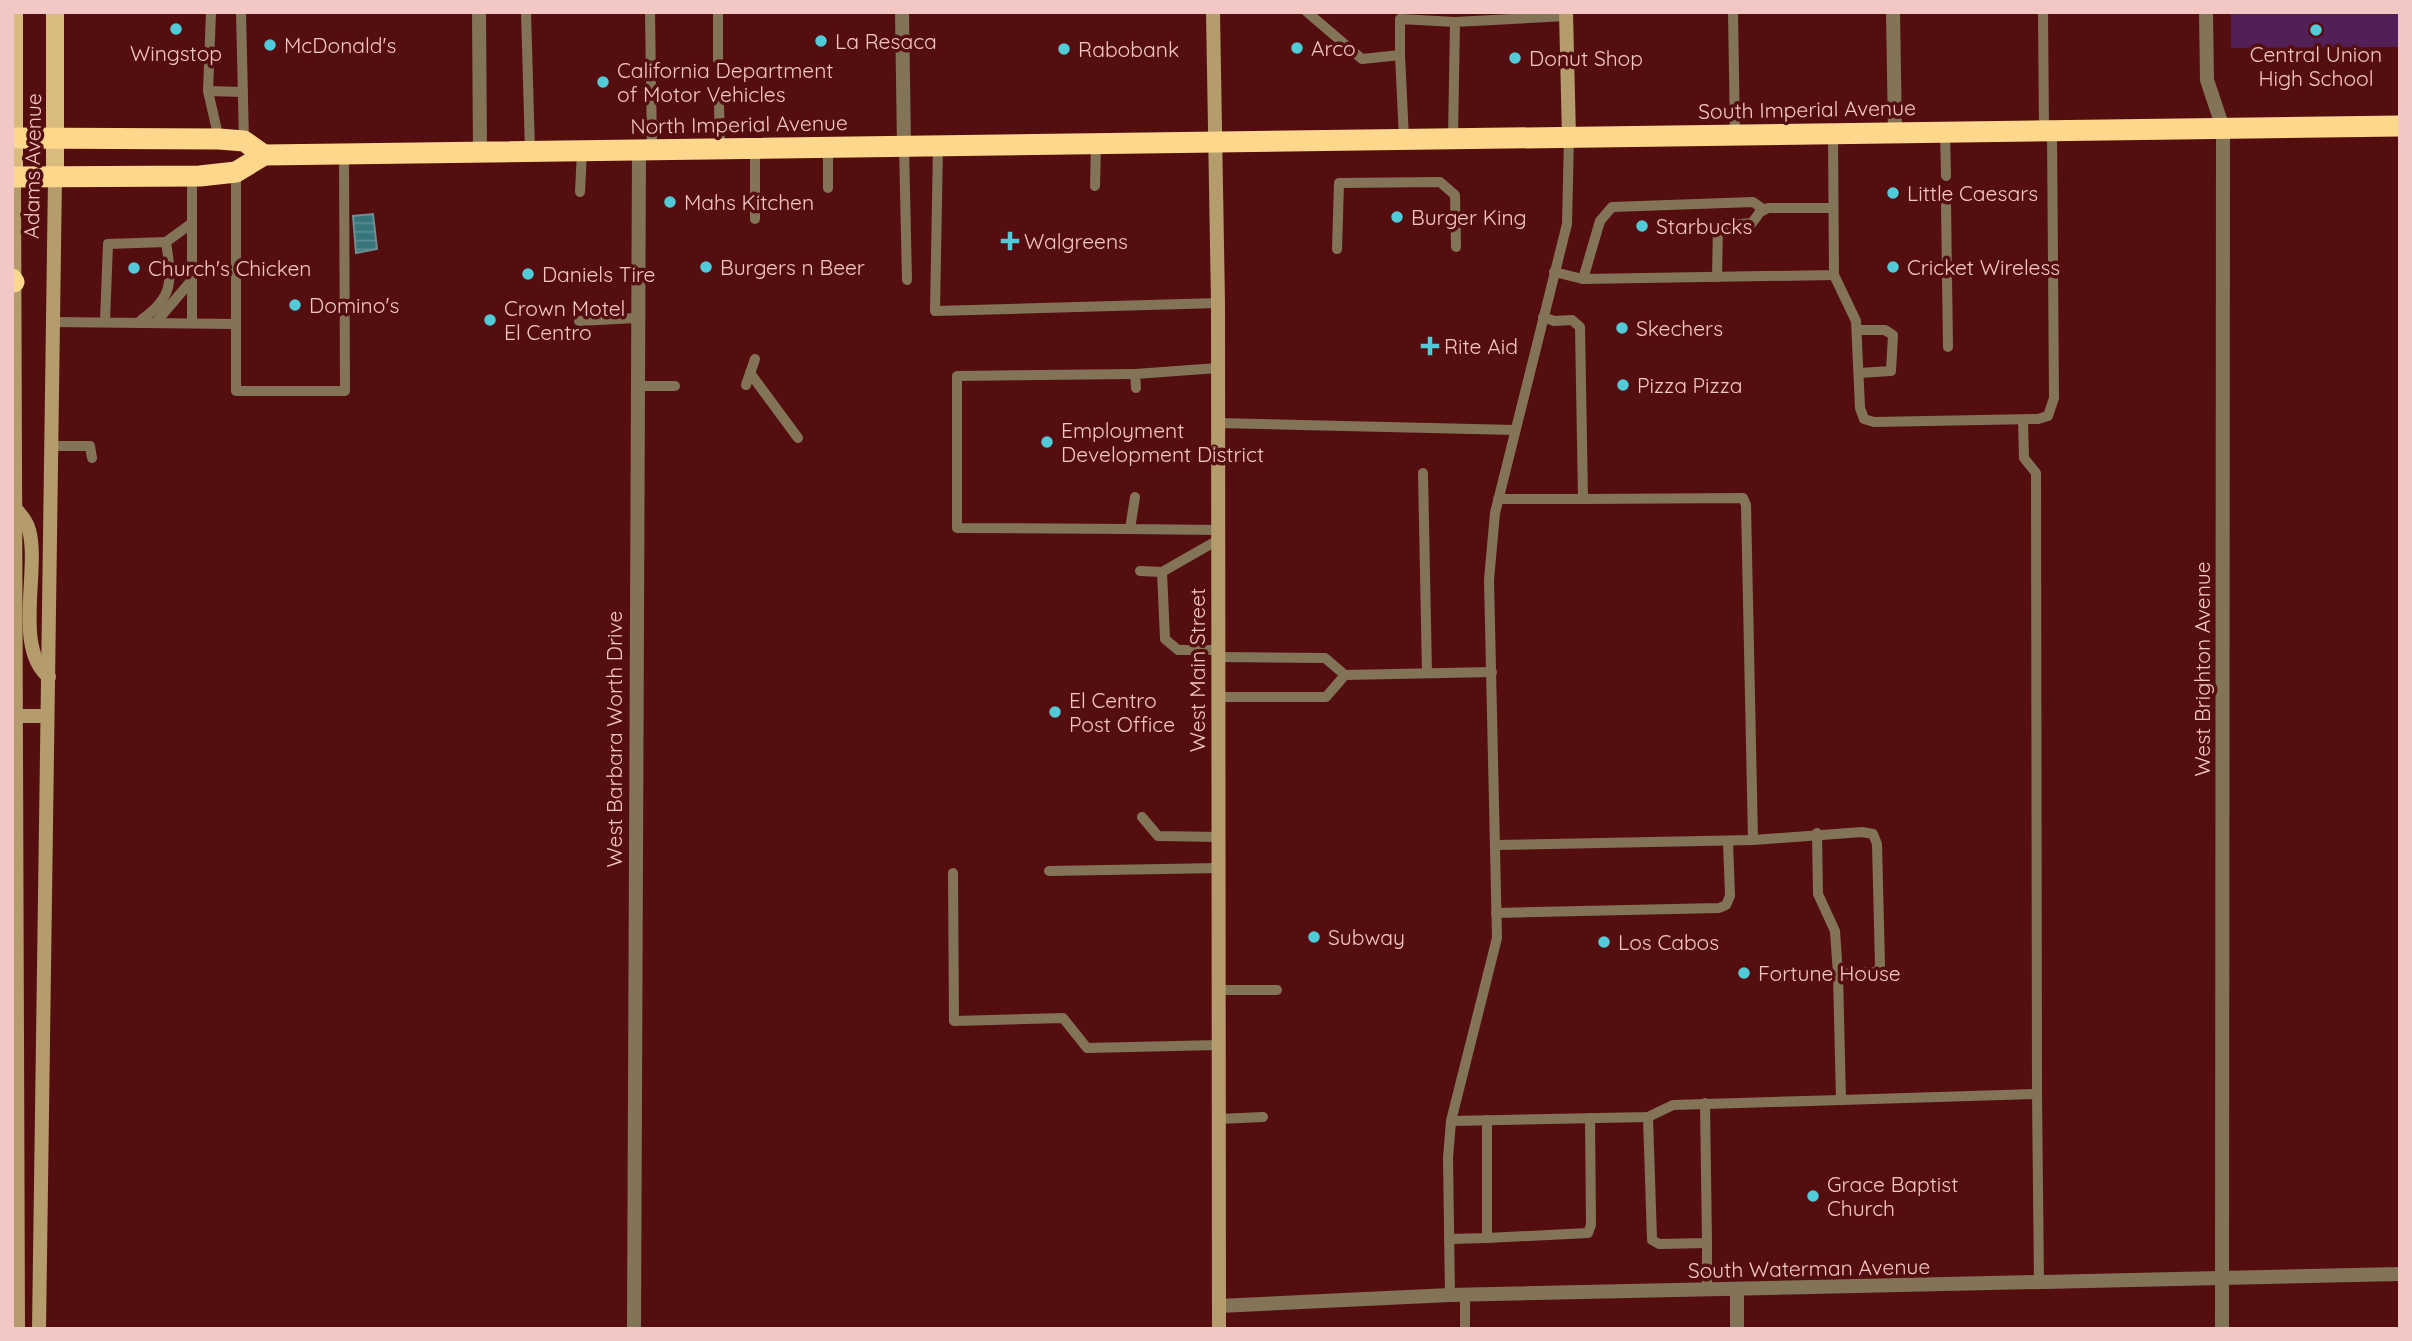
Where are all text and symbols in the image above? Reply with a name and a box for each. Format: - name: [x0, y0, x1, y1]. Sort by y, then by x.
- marker: Wingstop: [168, 21, 184, 37]
- marker: Central Union High School: [2308, 22, 2324, 38]
- place label: La Resaca: [835, 28, 937, 54]
- place label: McDonald's: [284, 32, 396, 58]
- marker: La Resaca: [813, 33, 829, 49]
- place label: Arco: [1311, 35, 1356, 61]
- place label: Rabobank: [1078, 36, 1179, 62]
- marker: McDonald's: [262, 37, 278, 53]
- place label: Wingstop: [130, 40, 222, 66]
- marker: Arco: [1289, 40, 1305, 56]
- marker: Rabobank: [1056, 41, 1072, 57]
- place label: Central Union High School: [2250, 41, 2382, 91]
- place label: Donut Shop: [1529, 45, 1643, 71]
- marker: Donut Shop: [1507, 50, 1523, 66]
- place label: California Department of Motor Vehicles: [617, 57, 833, 107]
- marker: California Department of Motor Vehicles: [595, 74, 611, 90]
- street label: Adams Avenue: [18, 93, 46, 239]
- street label: South Imperial Avenue: [1698, 94, 1916, 124]
- street label: North Imperial Avenue: [630, 109, 848, 139]
- place label: Little Caesars: [1907, 180, 2038, 206]
- marker: Little Caesars: [1885, 185, 1901, 201]
- place label: Mahs Kitchen: [684, 189, 814, 215]
- marker: Mahs Kitchen: [662, 194, 678, 210]
- place label: Burger King: [1411, 204, 1527, 230]
- marker: Burger King: [1389, 209, 1405, 225]
- place label: Starbucks: [1656, 213, 1752, 239]
- marker: Starbucks: [1634, 218, 1650, 234]
- place label: Walgreens: [1024, 228, 1128, 254]
- marker: Walgreens: [1002, 233, 1018, 249]
- place label: Burgers n Beer: [720, 254, 865, 280]
- place label: Cricket Wireless: [1907, 254, 2060, 280]
- place label: Church's Chicken: [148, 255, 311, 281]
- marker: Burgers n Beer: [698, 259, 714, 275]
- marker: Cricket Wireless: [1885, 259, 1901, 275]
- marker: Church's Chicken: [126, 260, 142, 276]
- place label: Daniels Tire: [542, 261, 655, 287]
- marker: Daniels Tire: [520, 266, 536, 282]
- place label: Domino's: [309, 292, 399, 318]
- place label: Crown Motel El Centro: [504, 295, 625, 345]
- marker: Domino's: [287, 297, 303, 313]
- marker: Crown Motel El Centro: [482, 312, 498, 328]
- place label: Skechers: [1636, 315, 1723, 341]
- marker: Skechers: [1614, 320, 1630, 336]
- place label: Rite Aid: [1444, 333, 1518, 359]
- marker: Rite Aid: [1422, 338, 1438, 354]
- place label: Pizza Pizza: [1637, 372, 1742, 398]
- marker: Pizza Pizza: [1615, 377, 1631, 393]
- place label: Employment Development District: [1061, 417, 1264, 467]
- marker: Employment Development District: [1039, 434, 1055, 450]
- street label: West Brighton Avenue: [2189, 561, 2215, 777]
- street label: West Main Street: [1184, 588, 1210, 752]
- street label: West Barbara Worth Drive: [601, 611, 627, 867]
- place label: El Centro Post Office: [1069, 687, 1175, 737]
- marker: El Centro Post Office: [1047, 704, 1063, 720]
- place label: Subway: [1328, 924, 1405, 950]
- marker: Subway: [1306, 929, 1322, 945]
- place label: Los Cabos: [1618, 929, 1719, 955]
- marker: Los Cabos: [1596, 934, 1612, 950]
- place label: Fortune House: [1758, 960, 1901, 986]
- marker: Fortune House: [1736, 965, 1752, 981]
- place label: Grace Baptist Church: [1827, 1171, 1958, 1221]
- marker: Grace Baptist Church: [1805, 1188, 1821, 1204]
- street label: South Waterman Avenue: [1688, 1253, 1930, 1283]

